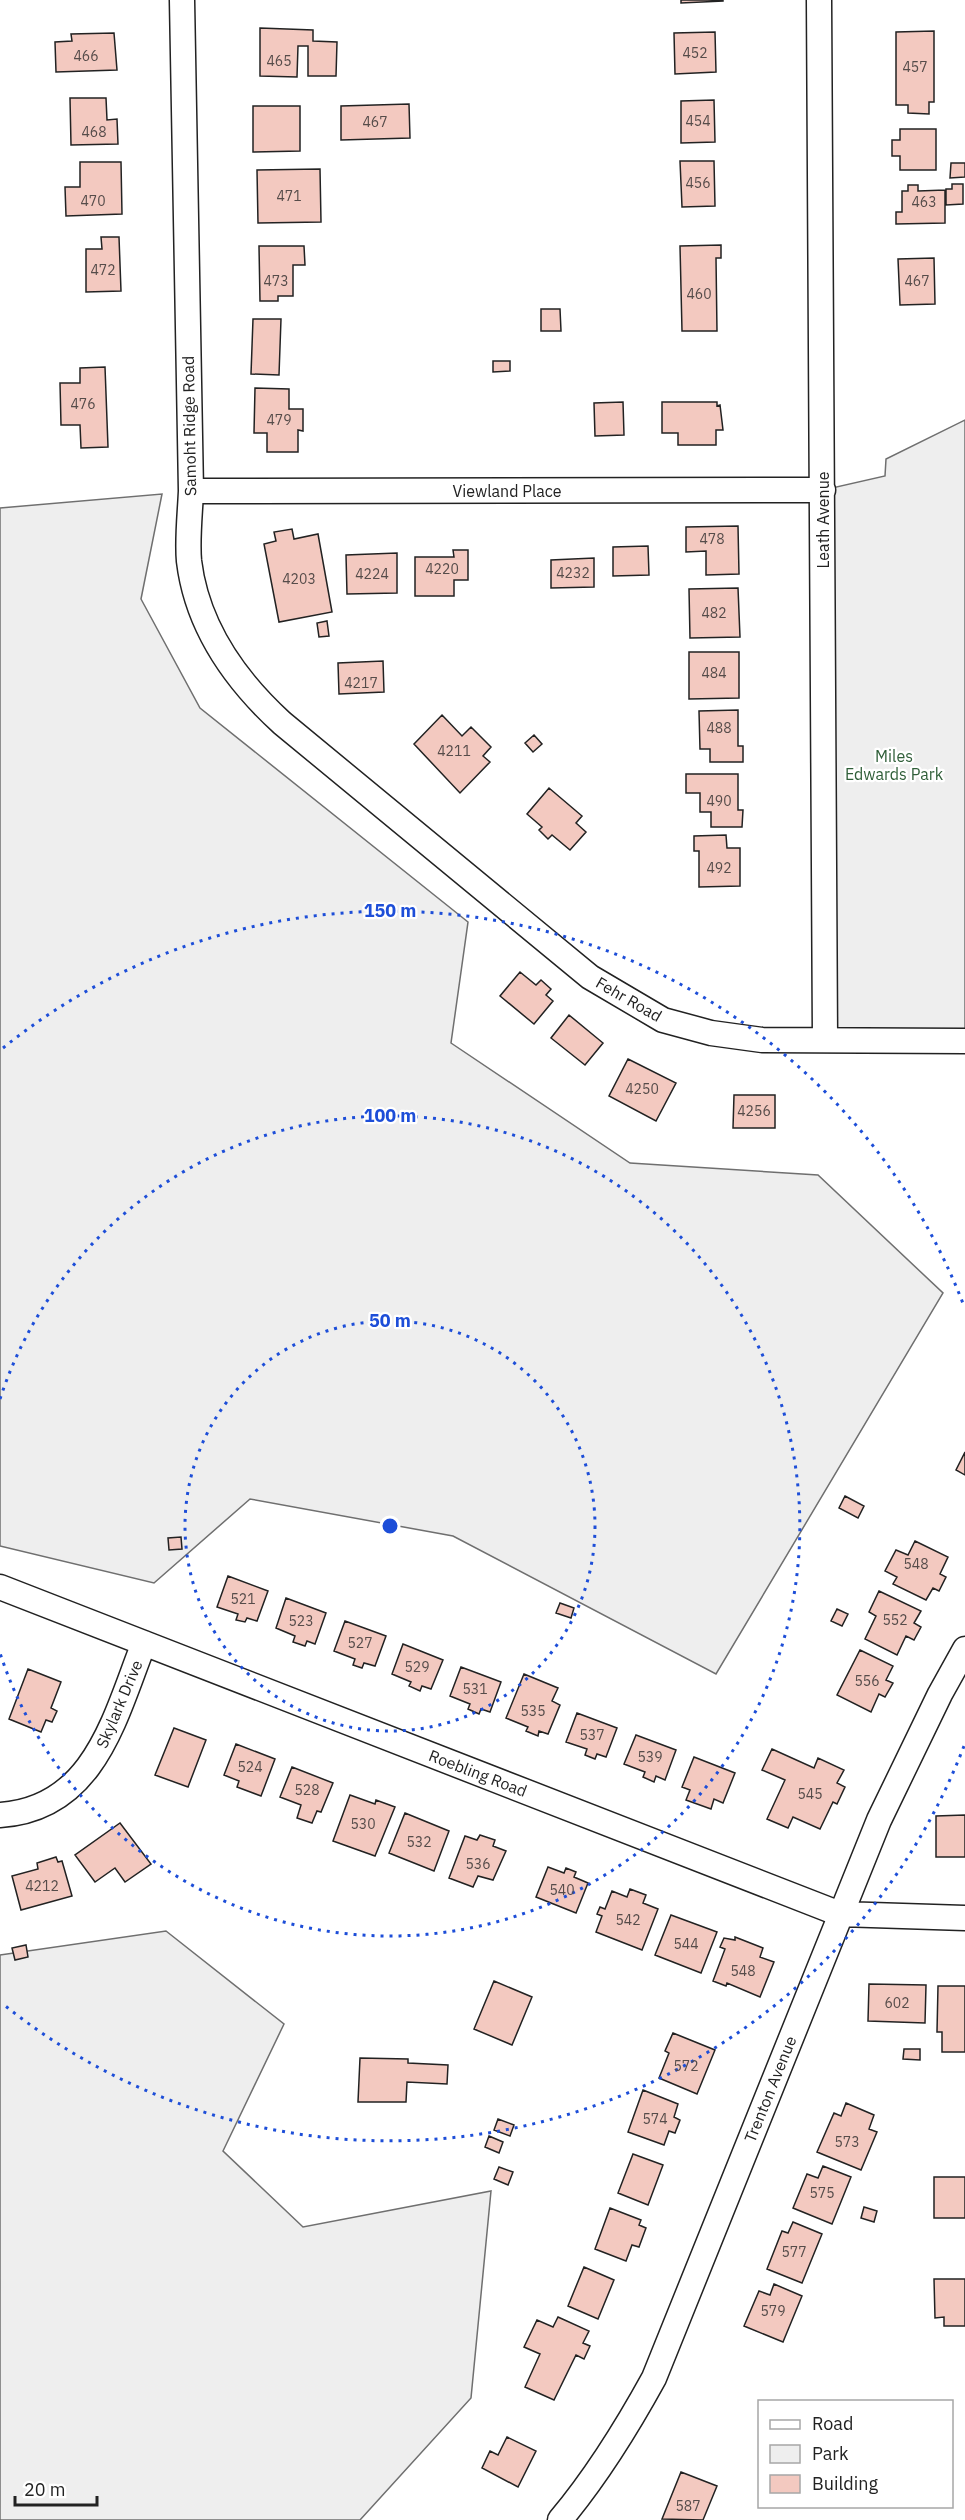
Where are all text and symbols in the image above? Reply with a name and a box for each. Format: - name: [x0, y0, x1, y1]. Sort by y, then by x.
- house number: 452: [682, 44, 708, 62]
- house number: 466: [73, 47, 99, 65]
- house number: 465: [266, 52, 292, 70]
- house number: 457: [902, 58, 928, 76]
- house number: 454: [685, 112, 711, 130]
- house number: 467: [362, 113, 388, 131]
- house number: 468: [81, 123, 107, 141]
- house number: 456: [685, 174, 711, 192]
- house number: 471: [276, 187, 302, 205]
- house number: 470: [80, 192, 106, 210]
- house number: 463: [911, 193, 937, 211]
- house number: 472: [90, 261, 116, 279]
- house number: 473: [263, 272, 289, 290]
- house number: 467: [904, 272, 930, 290]
- house number: 460: [686, 285, 712, 303]
- street label: Samoht Ridge Road: [178, 356, 200, 496]
- house number: 476: [70, 395, 96, 413]
- house number: 479: [266, 411, 292, 429]
- street label: Leath Avenue: [813, 471, 833, 569]
- street label: Viewland Place: [452, 481, 562, 501]
- house number: 478: [699, 530, 725, 548]
- house number: 4220: [425, 560, 459, 578]
- house number: 4232: [556, 564, 590, 582]
- house number: 4224: [355, 565, 389, 583]
- house number: 4203: [282, 570, 316, 588]
- house number: 482: [701, 604, 727, 622]
- house number: 484: [701, 664, 727, 682]
- house number: 4217: [344, 674, 378, 692]
- house number: 488: [706, 719, 732, 737]
- house number: 4211: [437, 742, 471, 760]
- park label: Miles Edwards Park: [845, 746, 944, 784]
- house number: 490: [706, 792, 732, 810]
- house number: 492: [706, 859, 732, 877]
- text: 150 m: [364, 899, 416, 922]
- street label: Fehr Road: [592, 972, 666, 1026]
- house number: 4250: [625, 1080, 659, 1098]
- house number: 4256: [737, 1102, 771, 1120]
- text: 100 m: [364, 1104, 416, 1127]
- text: 50 m: [369, 1309, 411, 1332]
- centre of rings: [380, 1516, 400, 1536]
- house number: 548: [903, 1555, 929, 1573]
- house number: 521: [230, 1590, 256, 1608]
- house number: 552: [882, 1611, 908, 1629]
- house number: 523: [288, 1612, 314, 1630]
- house number: 527: [347, 1634, 373, 1652]
- street label: Skylark Drive: [91, 1657, 147, 1751]
- house number: 529: [404, 1658, 430, 1676]
- house number: 556: [854, 1672, 880, 1690]
- house number: 531: [462, 1680, 488, 1698]
- house number: 535: [520, 1702, 546, 1720]
- house number: 537: [579, 1726, 605, 1744]
- street label: Roebling Road: [426, 1745, 530, 1801]
- house number: 539: [637, 1748, 663, 1766]
- house number: 524: [237, 1758, 263, 1776]
- house number: 528: [294, 1781, 320, 1799]
- house number: 545: [797, 1785, 823, 1803]
- house number: 530: [350, 1815, 376, 1833]
- house number: 532: [406, 1833, 432, 1851]
- house number: 536: [465, 1855, 491, 1873]
- house number: 4212: [25, 1877, 59, 1895]
- house number: 540: [549, 1881, 575, 1899]
- house number: 542: [615, 1911, 641, 1929]
- house number: 544: [673, 1935, 699, 1953]
- house number: 548: [730, 1962, 756, 1980]
- house number: 602: [884, 1994, 910, 2012]
- street label: Trenton Avenue: [740, 2033, 800, 2145]
- house number: 572: [673, 2057, 699, 2075]
- house number: 574: [642, 2110, 668, 2128]
- house number: 573: [834, 2133, 860, 2151]
- house number: 575: [809, 2184, 835, 2202]
- house number: 577: [781, 2243, 807, 2261]
- house number: 579: [760, 2302, 786, 2320]
- legend: [758, 2400, 953, 2508]
- text: Road: [812, 2412, 853, 2435]
- text: Park: [812, 2442, 849, 2465]
- scale bar: [15, 2469, 98, 2507]
- text: Building: [812, 2472, 879, 2495]
- text: 20 m: [24, 2478, 66, 2501]
- house number: 587: [675, 2497, 701, 2515]

